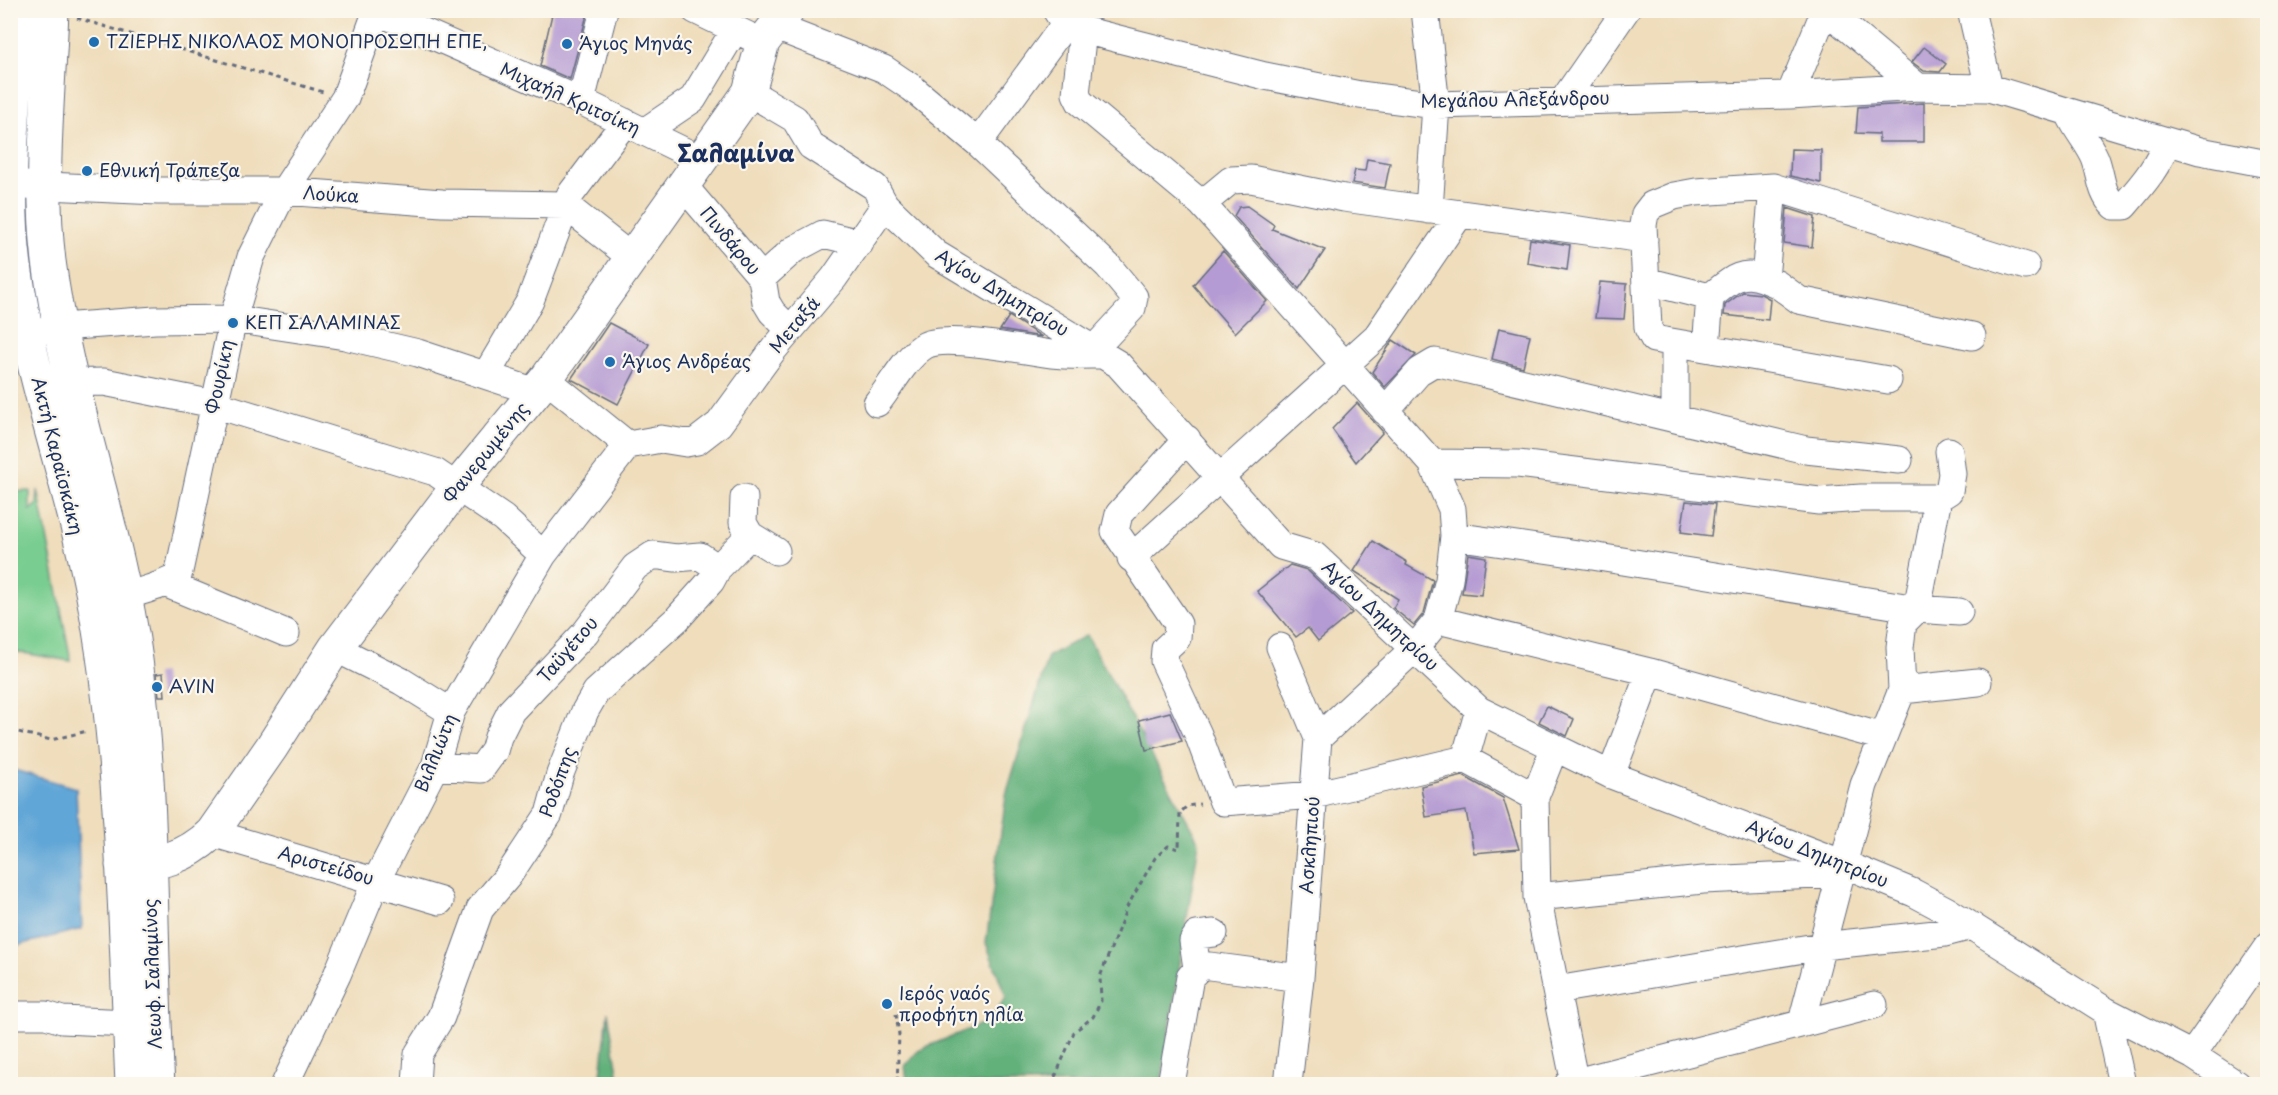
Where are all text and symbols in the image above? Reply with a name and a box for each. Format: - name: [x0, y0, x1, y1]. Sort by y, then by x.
- place label: ΤΖΙΕΡΗΣ ΝΙΚΟΛΑΟΣ ΜΟΝΟΠΡΟΣΩΠΗ ΕΠΕ,: [106, 27, 488, 54]
- place label: Άγιος Μηνάς: [579, 29, 693, 56]
- marker: ΤΖΙΕΡΗΣ ΝΙΚΟΛΑΟΣ ΜΟΝΟΠΡΟΣΩΠΗ ΕΠΕ,: [87, 35, 101, 49]
- marker: Άγιος Μηνάς: [560, 37, 574, 51]
- street label: Μιχαήλ Κριτσίκη: [496, 55, 645, 141]
- street label: Μεγάλου Αλεξάνδρου: [1420, 83, 1610, 114]
- district label: Σαλαμίνα: [677, 134, 795, 170]
- place label: Εθνική Τράπεζα: [99, 156, 240, 183]
- marker: Εθνική Τράπεζα: [80, 164, 94, 178]
- street label: Λούκα: [302, 178, 360, 209]
- street label: Πινδάρου: [694, 200, 768, 280]
- street label: Αγίου Δημητρίου: [931, 241, 1075, 342]
- street label: Μεταξά: [762, 289, 826, 358]
- place label: ΚΕΠ ΣΑΛΑΜΙΝΑΣ: [245, 308, 401, 335]
- marker: ΚΕΠ ΣΑΛΑΜΙΝΑΣ: [226, 316, 240, 330]
- street label: Φουρίκη: [197, 337, 240, 417]
- place label: Άγιος Ανδρέας: [622, 347, 751, 374]
- marker: Άγιος Ανδρέας: [603, 355, 617, 369]
- street label: Ακτή Καραϊσκάκη: [26, 374, 91, 538]
- street label: Φανερωμένης: [435, 396, 534, 509]
- street label: Αγίου Δημητρίου: [1316, 553, 1446, 676]
- street label: Ταϋγέτου: [530, 610, 603, 688]
- place label: AVIN: [169, 672, 215, 699]
- marker: AVIN: [150, 680, 164, 694]
- street label: Βιλλιώτη: [407, 709, 463, 796]
- street label: Ροδόπης: [531, 742, 582, 821]
- street label: Ασκληπιού: [1292, 795, 1325, 895]
- street label: Αγίου Δημητρίου: [1742, 812, 1893, 893]
- street label: Αριστείδου: [275, 838, 377, 891]
- street label: Λεωφ. Σαλαμίνος: [135, 898, 168, 1050]
- place label: Ιερός ναός προφήτη ηλία: [899, 979, 1024, 1027]
- marker: Ιερός ναός προφήτη ηλία: [880, 997, 894, 1011]

